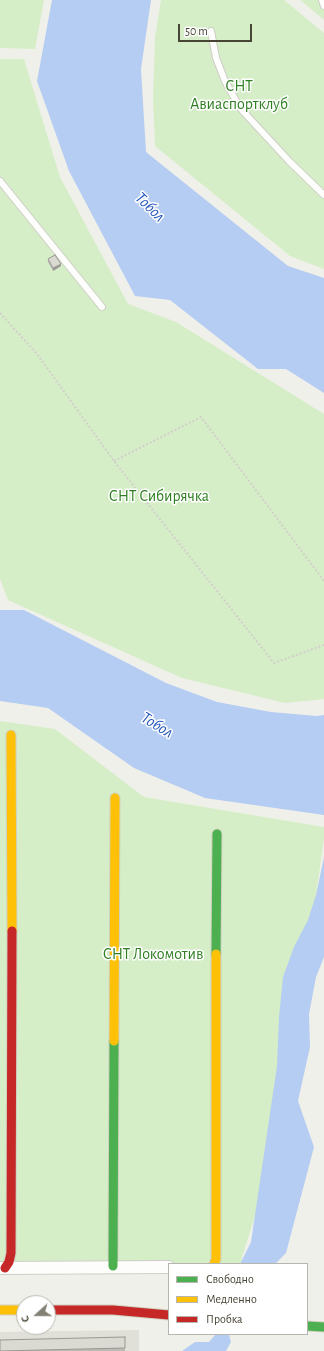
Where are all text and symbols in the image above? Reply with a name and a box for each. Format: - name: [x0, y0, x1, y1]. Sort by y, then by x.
- scale bar: [180, 16, 254, 42]
- text: 50 m: [185, 25, 208, 37]
- park label: СНТ Авиаспортклуб: [190, 76, 288, 114]
- water label: Тобол: [131, 188, 169, 226]
- park label: СНТ Сибирячка: [109, 486, 209, 506]
- water label: Тобол: [137, 707, 177, 743]
- park label: СНТ Локомотив: [103, 944, 203, 964]
- legend: [168, 1263, 308, 1335]
- text: Свободно: [206, 1273, 254, 1285]
- text: Медленно: [206, 1293, 257, 1305]
- north arrow: [16, 1295, 56, 1335]
- text: Пробка: [206, 1313, 243, 1325]
- text: С: [19, 1314, 31, 1324]

